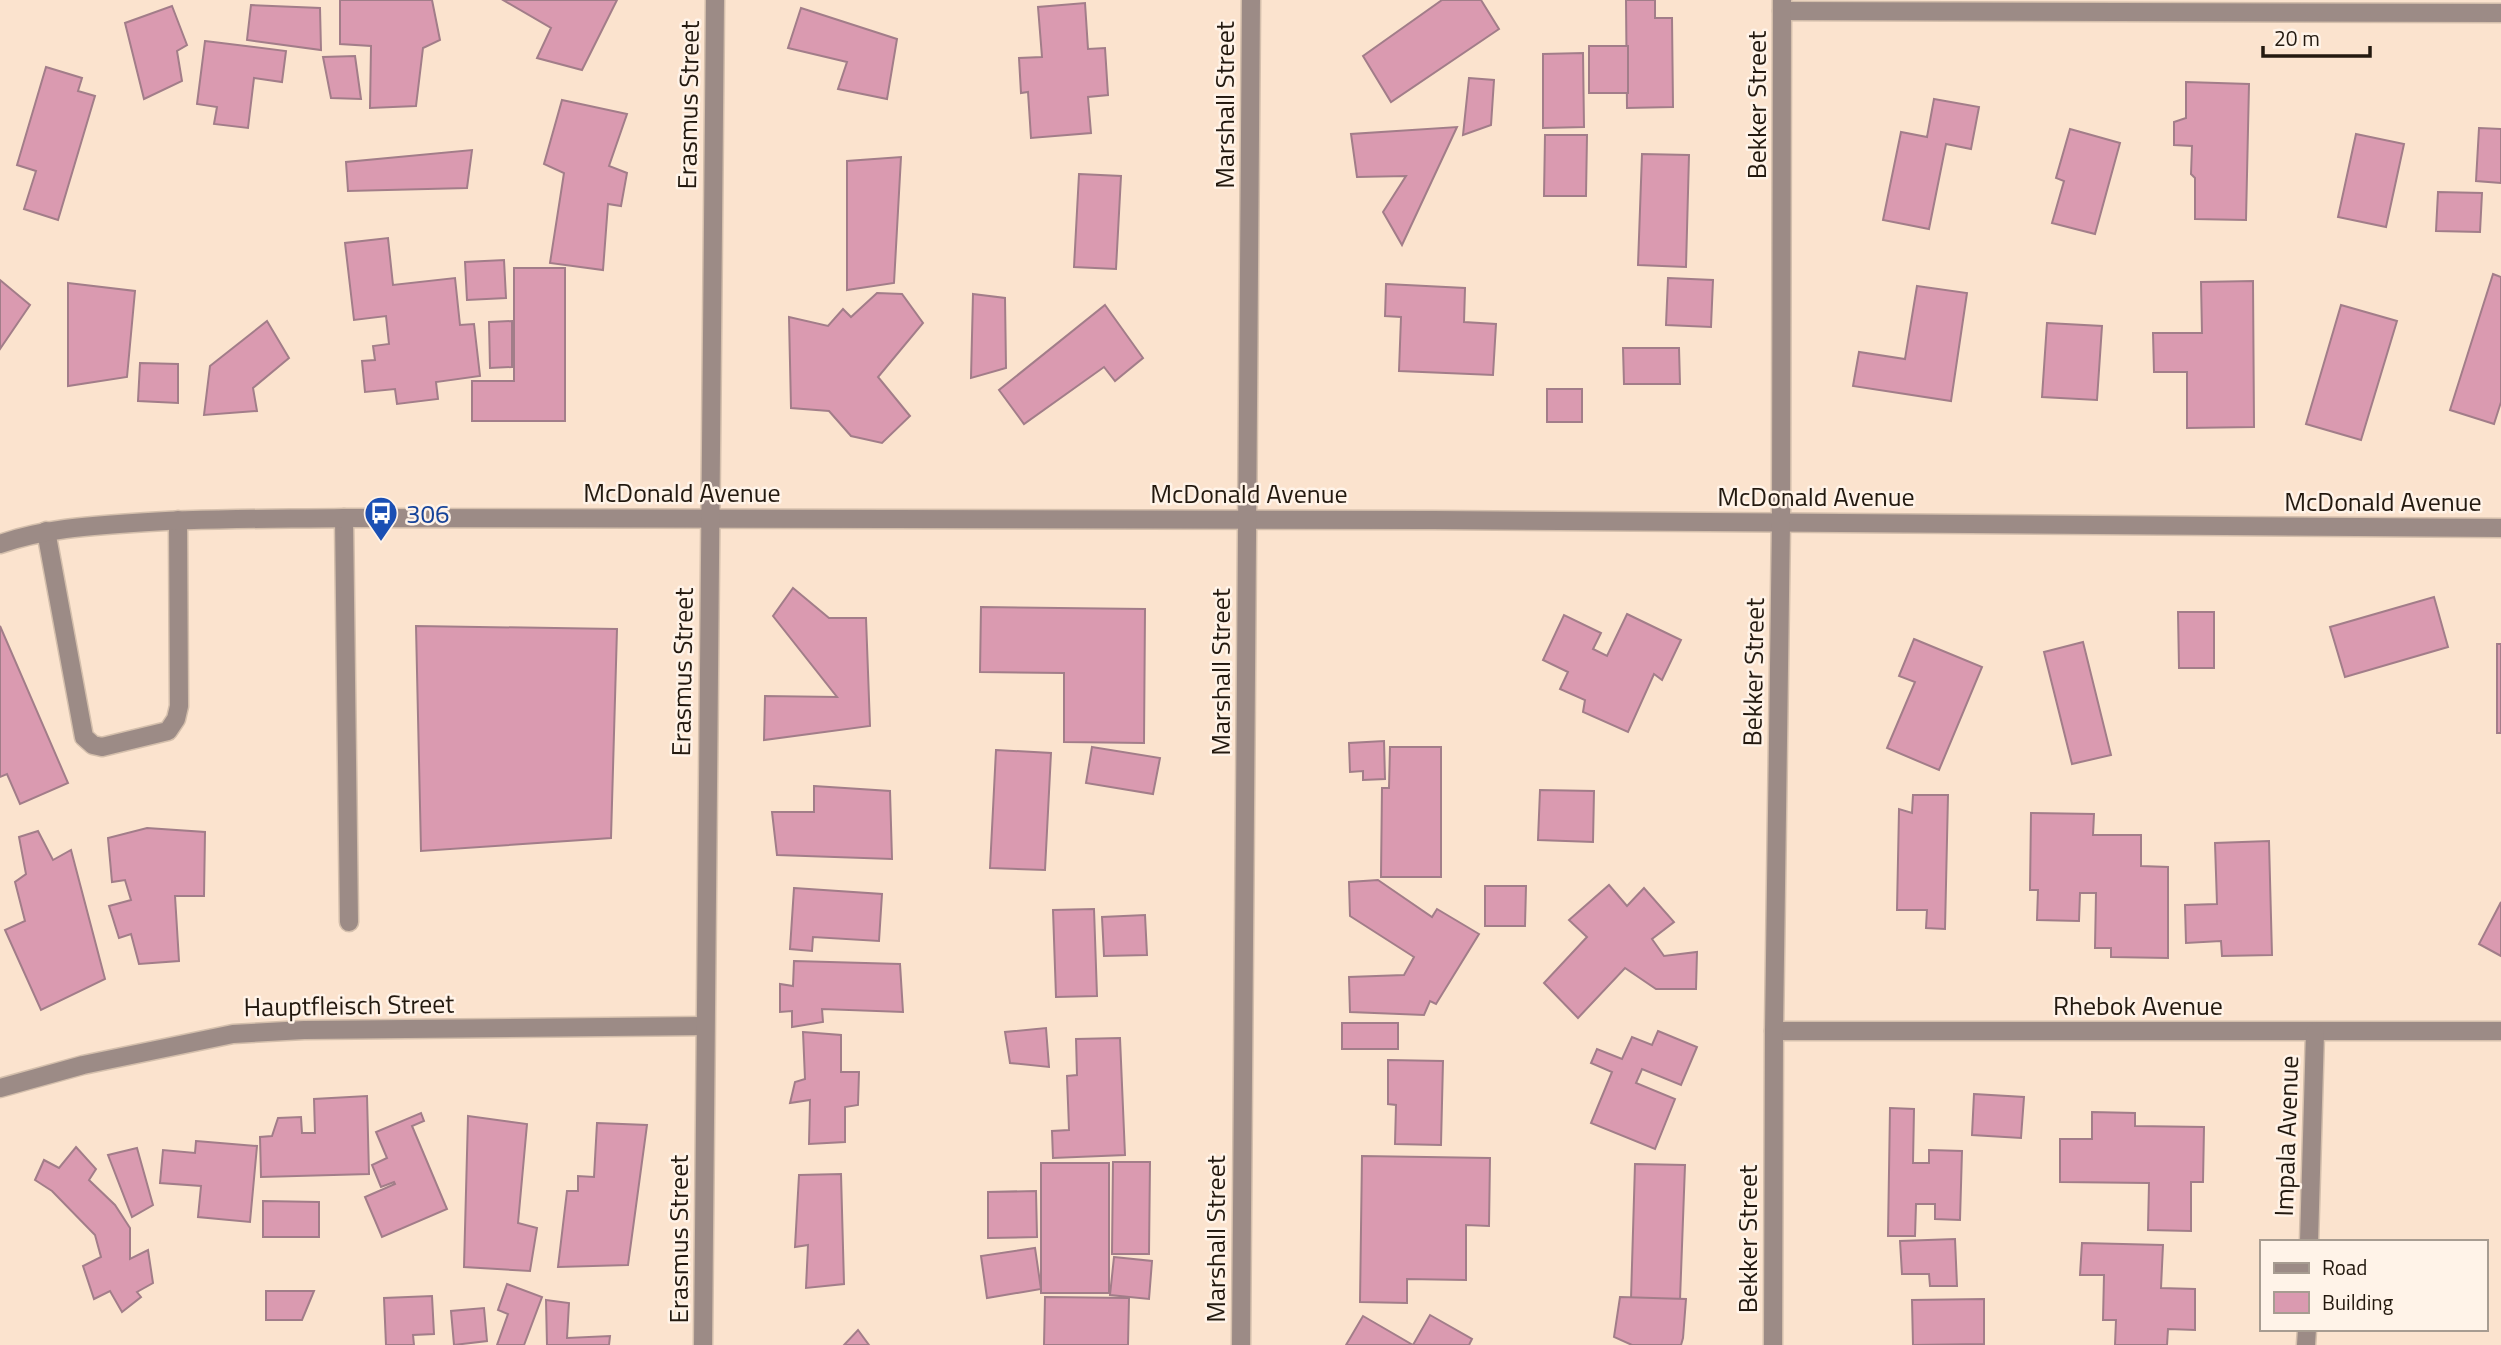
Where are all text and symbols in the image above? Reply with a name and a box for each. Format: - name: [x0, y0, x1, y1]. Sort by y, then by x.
- scale bar: [2263, 14, 2370, 58]
- street label: Erasmus Street: [667, 20, 709, 190]
- street label: Marshall Street: [1205, 21, 1244, 189]
- text: 20 m: [2274, 22, 2320, 54]
- street label: Bekker Street: [1737, 31, 1776, 179]
- street label: McDonald Avenue: [583, 473, 781, 512]
- street label: McDonald Avenue: [1150, 474, 1348, 513]
- street label: McDonald Avenue: [1717, 477, 1915, 516]
- street label: McDonald Avenue: [2284, 482, 2482, 521]
- bus stop icon: 306: [362, 494, 400, 543]
- place label: 306: [406, 494, 450, 533]
- street label: Erasmus Street: [661, 587, 703, 757]
- street label: Marshall Street: [1201, 588, 1240, 756]
- street label: Bekker Street: [1732, 597, 1774, 747]
- street label: Hauptfleisch Street: [243, 984, 455, 1026]
- street label: Rhebok Avenue: [2053, 986, 2223, 1025]
- street label: Impala Avenue: [2264, 1055, 2308, 1217]
- street label: Erasmus Street: [659, 1155, 698, 1323]
- street label: Marshall Street: [1196, 1155, 1235, 1323]
- street label: Bekker Street: [1728, 1165, 1767, 1313]
- legend: [2260, 1240, 2487, 1331]
- text: Road: [2322, 1251, 2367, 1283]
- text: Building: [2322, 1286, 2394, 1318]

